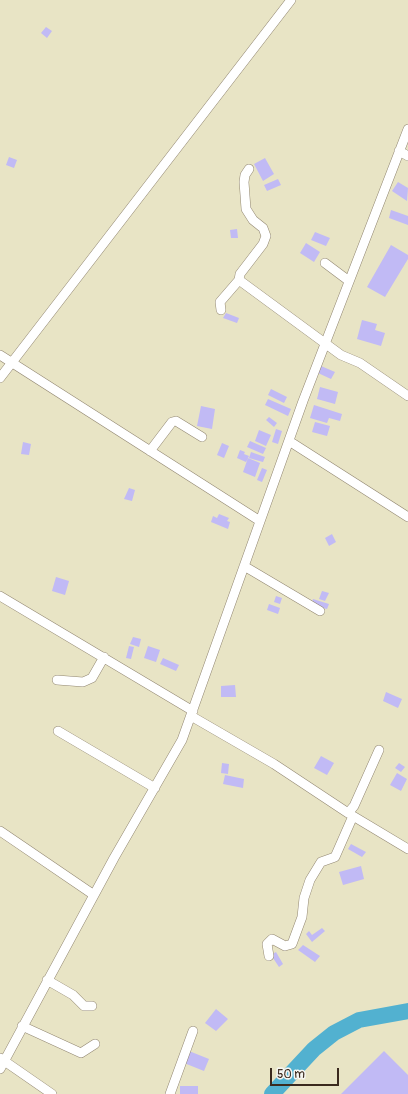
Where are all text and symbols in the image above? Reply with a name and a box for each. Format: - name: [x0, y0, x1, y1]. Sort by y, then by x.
- scale bar: [272, 1060, 341, 1086]
- text: 50 m: [277, 1067, 305, 1082]

